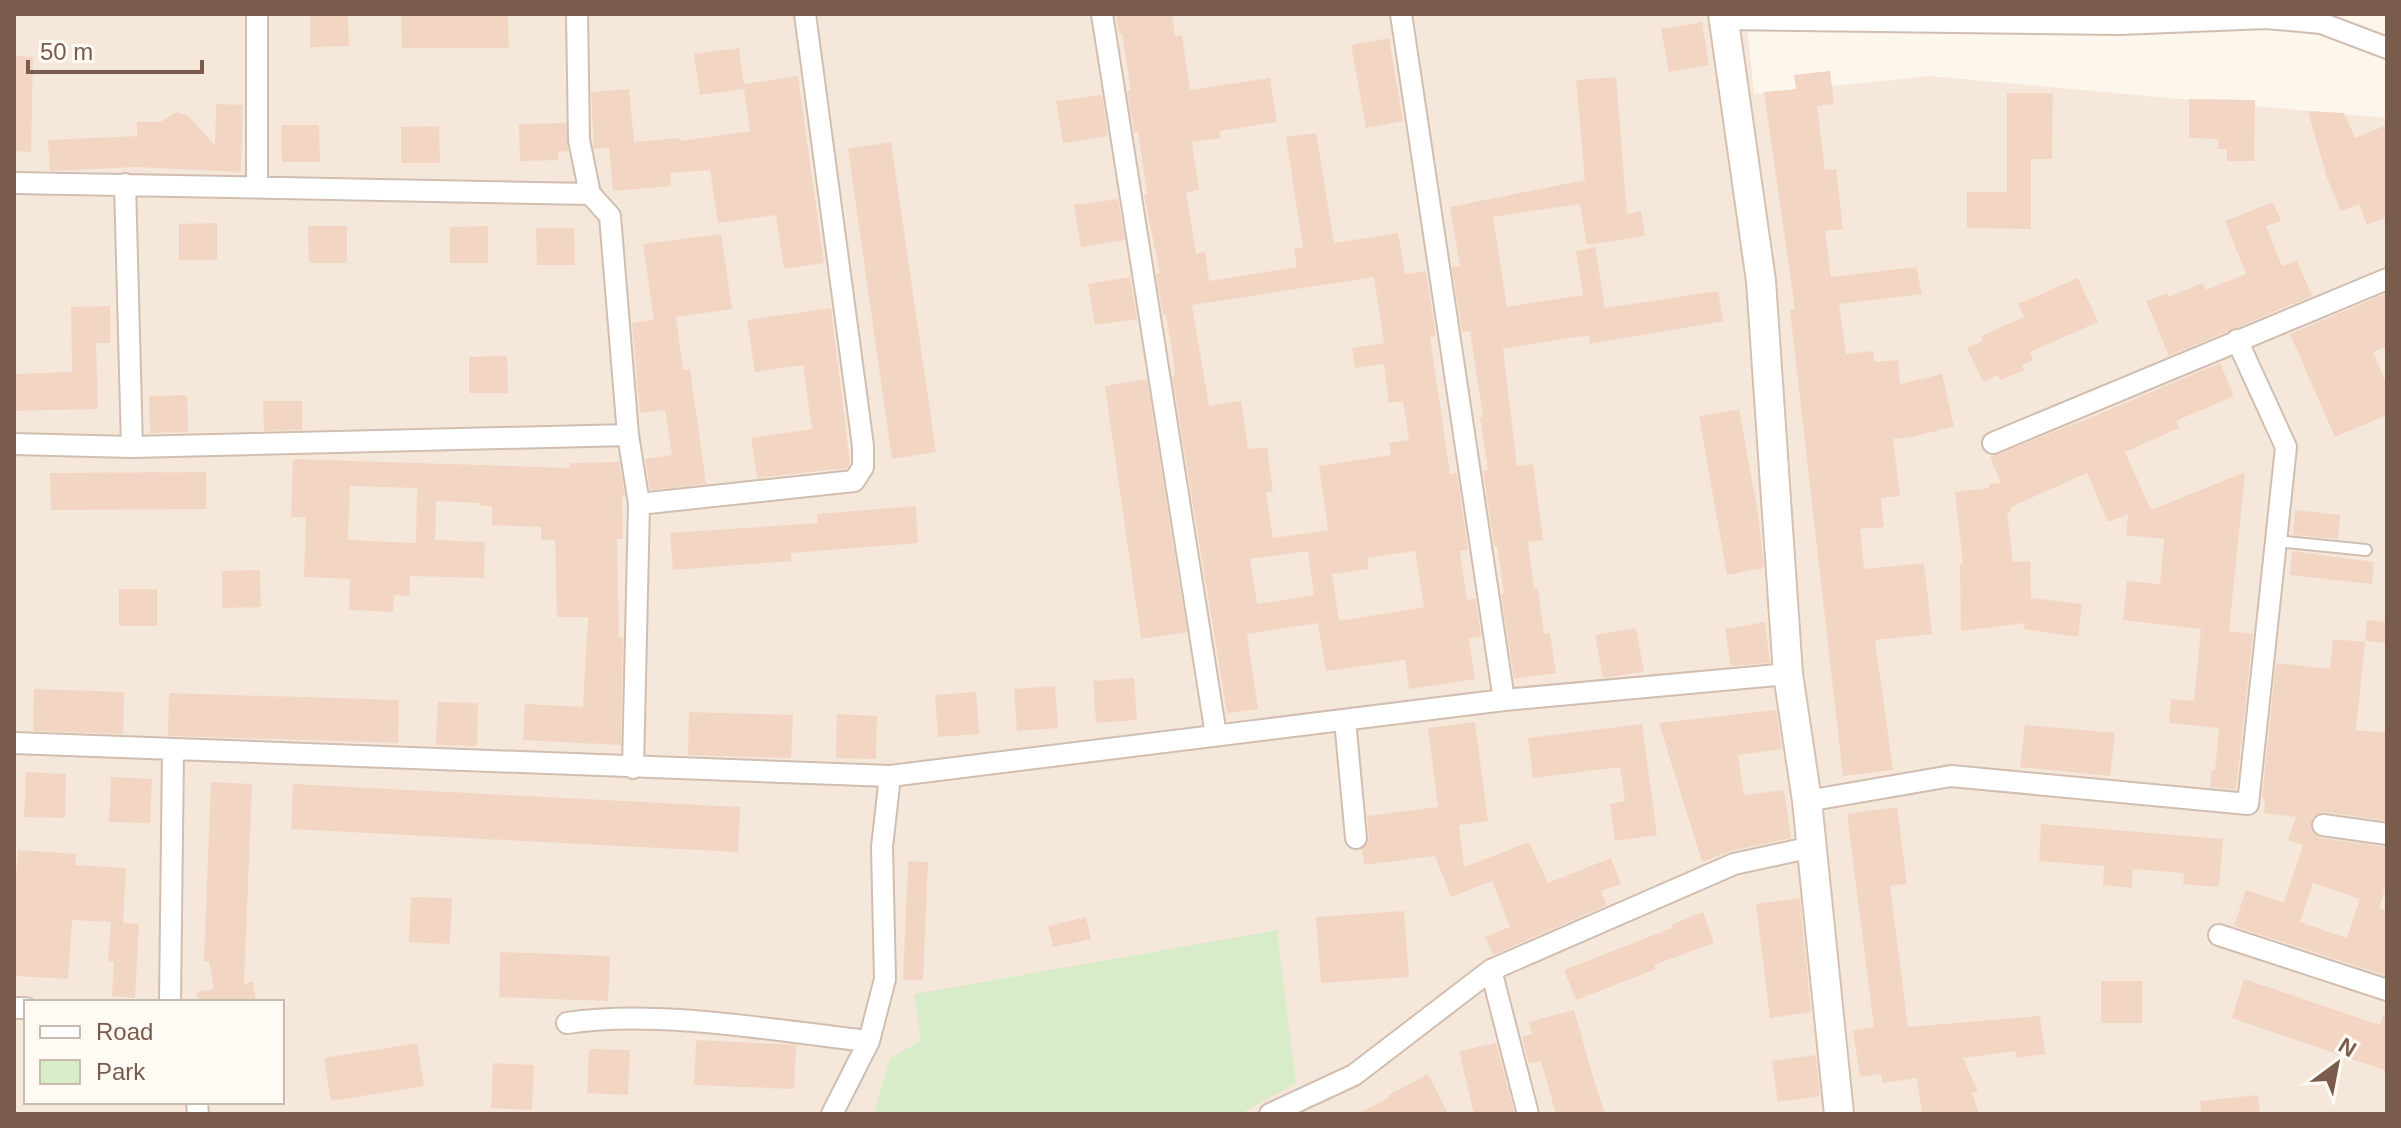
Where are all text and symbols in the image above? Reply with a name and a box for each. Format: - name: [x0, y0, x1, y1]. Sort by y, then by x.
- scale bar: [28, 24, 202, 74]
- text: 50 m: [40, 38, 93, 65]
- legend: [24, 1000, 284, 1104]
- text: Road: [96, 1018, 153, 1045]
- north arrow: [2297, 1024, 2377, 1104]
- text: N: [2334, 1033, 2361, 1062]
- text: Park: [96, 1058, 146, 1085]

